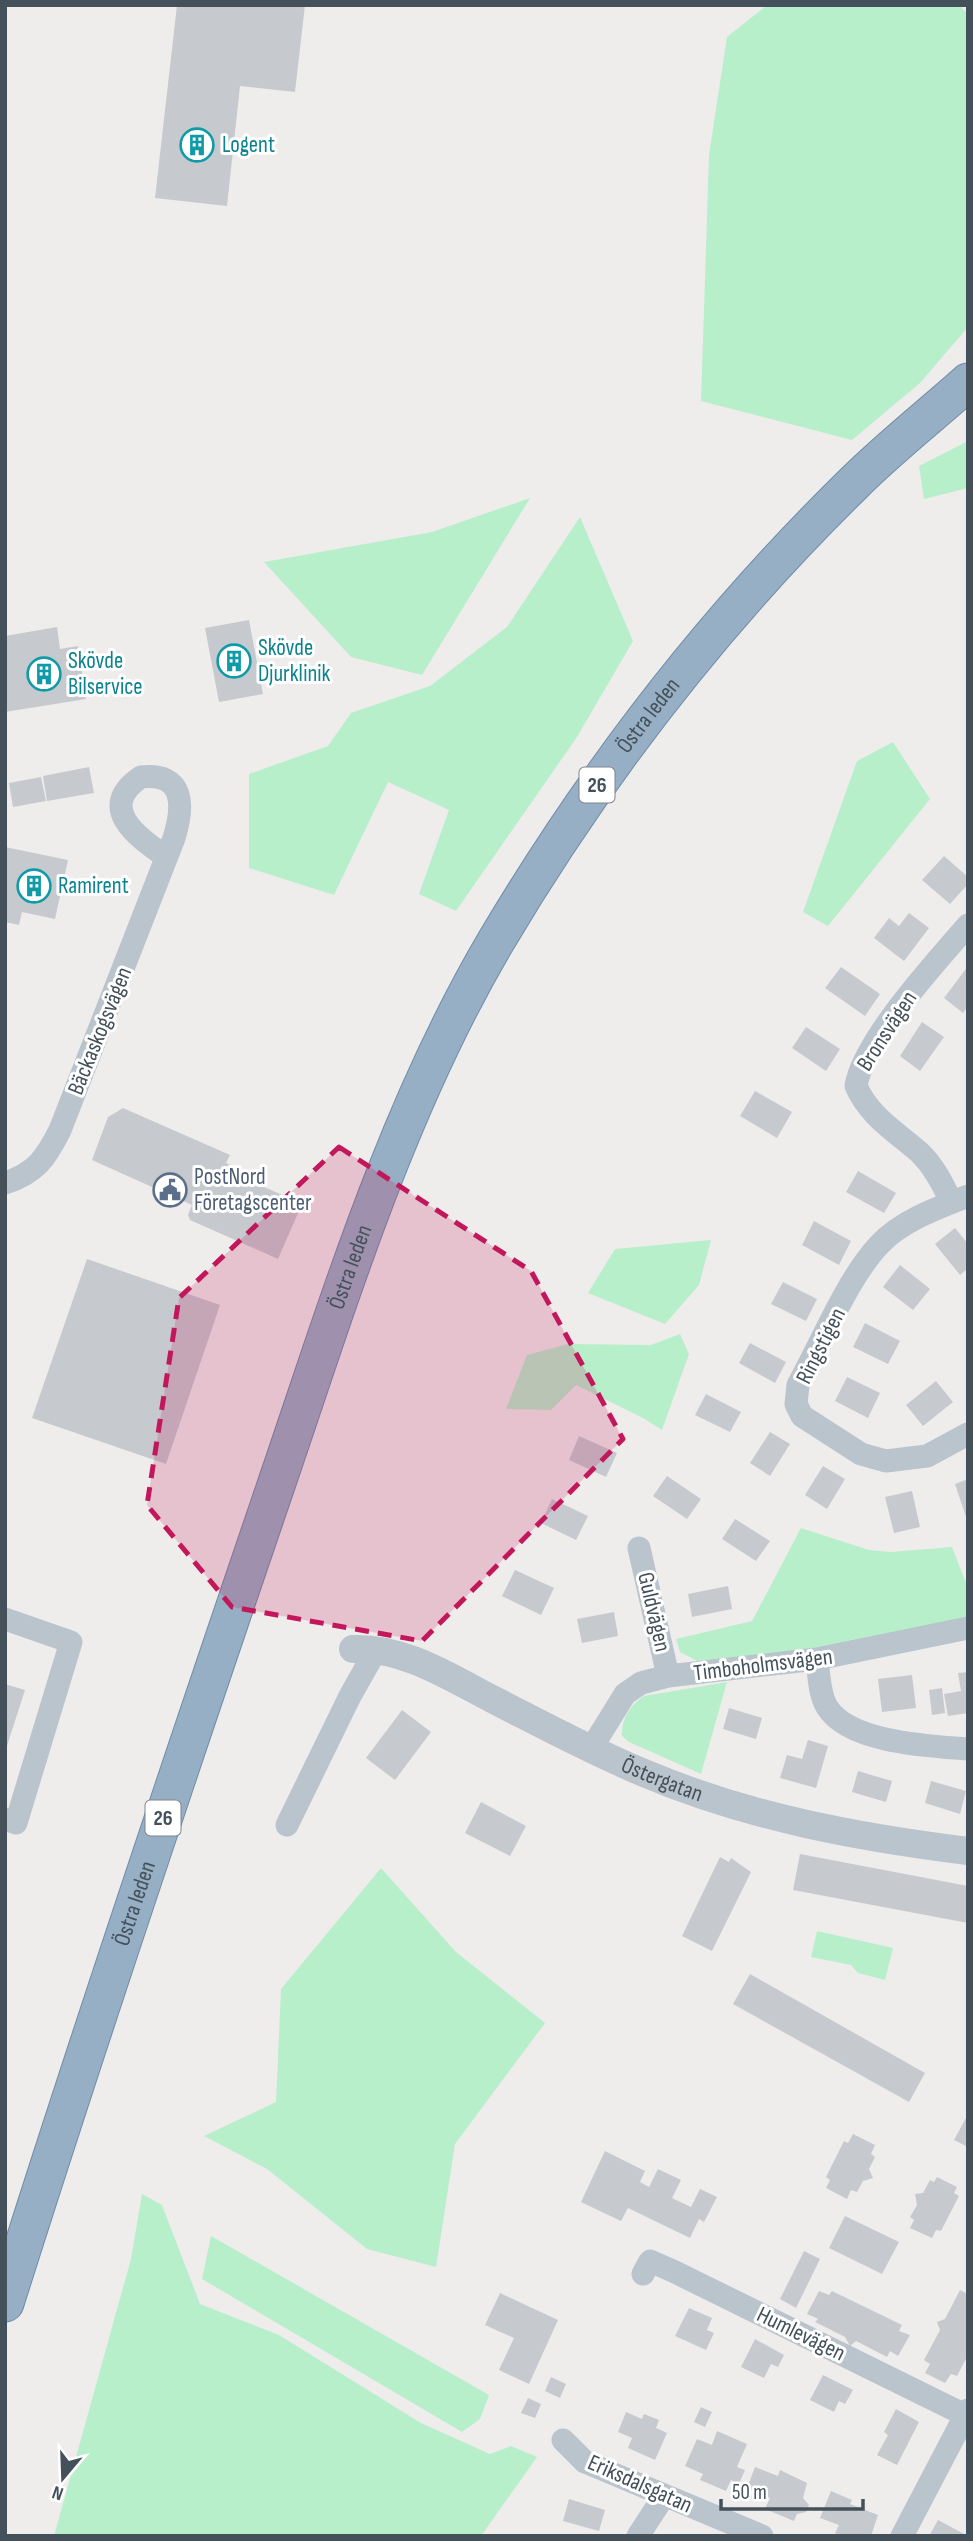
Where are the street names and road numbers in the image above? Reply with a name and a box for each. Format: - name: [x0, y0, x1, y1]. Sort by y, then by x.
- street label: Östra leden: [611, 672, 686, 759]
- road number: 26: [580, 768, 614, 802]
- street label: Bäckaskogsvägen: [62, 963, 138, 1099]
- street label: Bronsvägen: [851, 986, 923, 1076]
- street label: Östra leden: [323, 1221, 379, 1313]
- street label: Ringstigen: [790, 1303, 852, 1389]
- street label: Guldvägen: [631, 1570, 677, 1654]
- street label: Timboholmsvägen: [692, 1643, 834, 1687]
- street label: Östergatan: [617, 1751, 706, 1808]
- road number: 26: [146, 1800, 180, 1836]
- street label: Östra leden: [108, 1858, 162, 1950]
- street label: Humlevägen: [752, 2301, 850, 2367]
- street label: Eriksdalsgatan: [583, 2449, 697, 2519]

